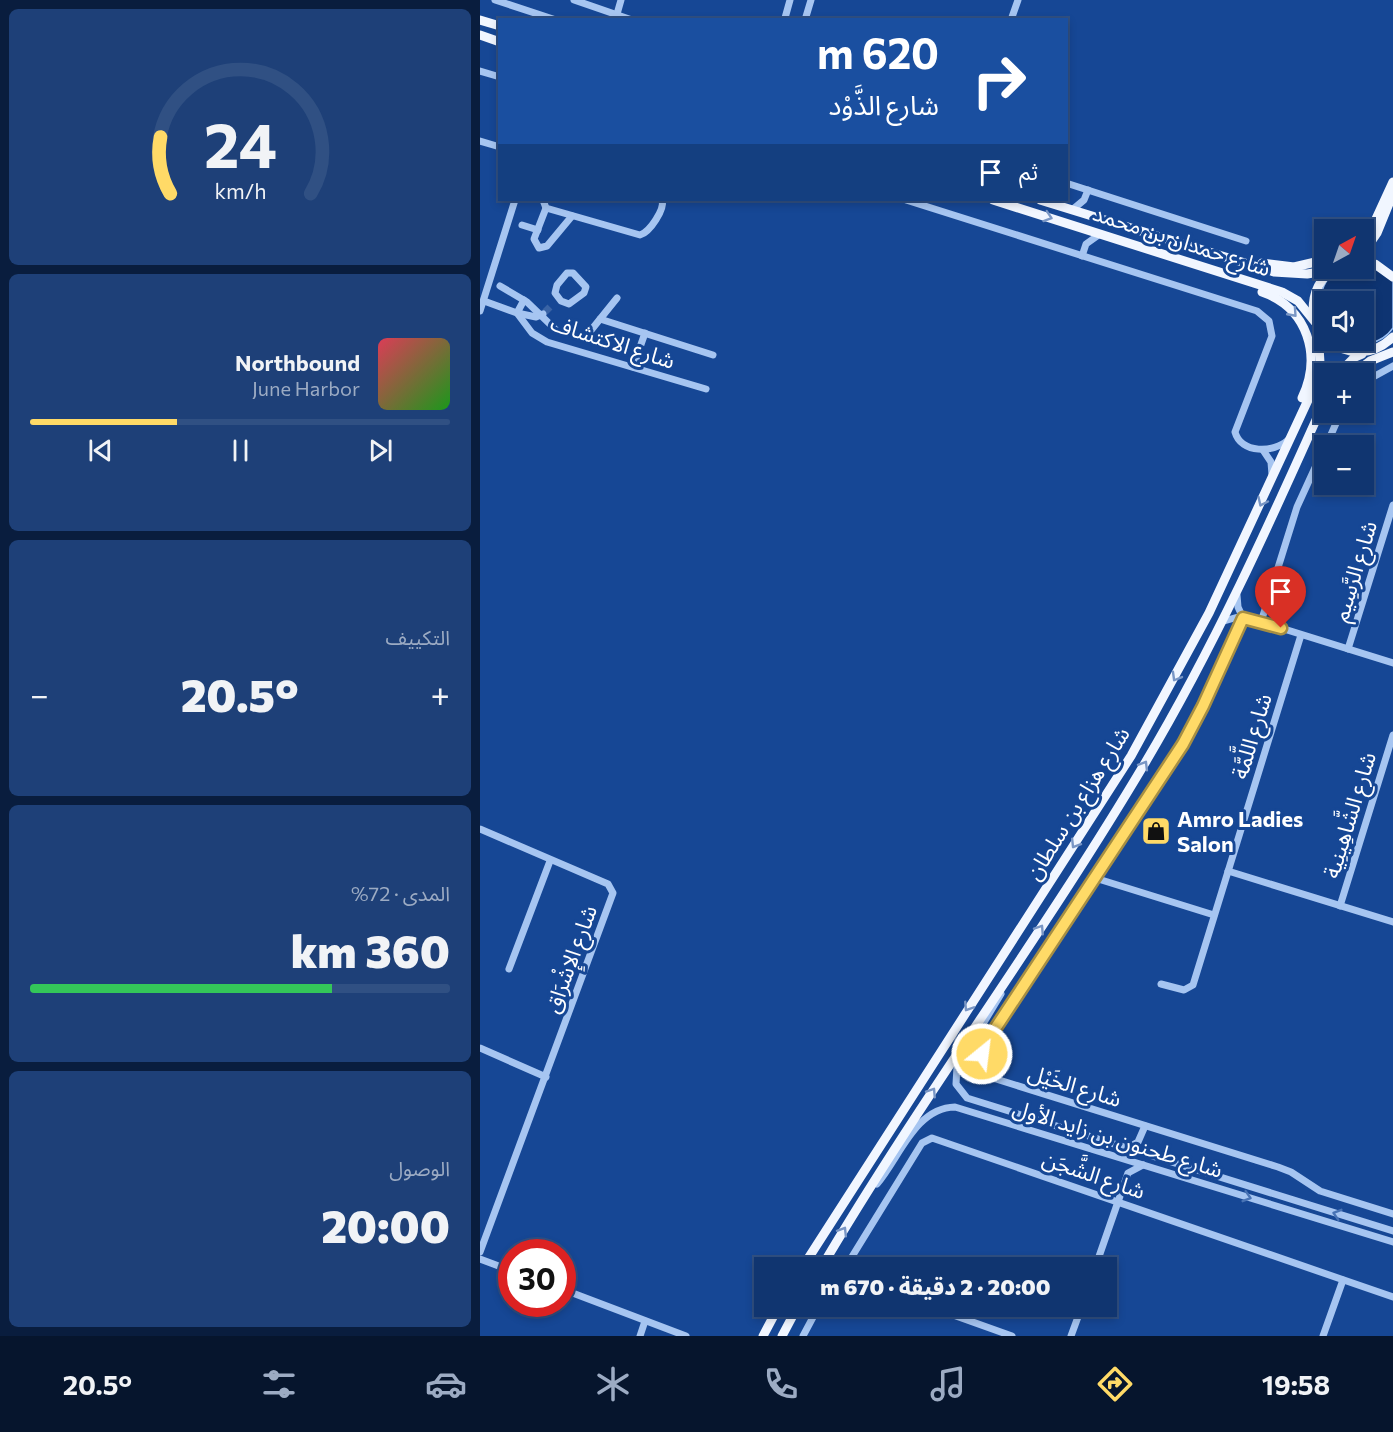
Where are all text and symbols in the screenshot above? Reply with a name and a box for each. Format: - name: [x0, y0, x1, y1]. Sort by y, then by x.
- text: 620 m: [817, 26, 939, 78]
- icon: right: [960, 42, 1038, 120]
- text: شارع الذَّوْد: [828, 88, 939, 121]
- text: 24: [204, 105, 276, 181]
- icon: arrive: [974, 156, 1007, 189]
- text: ثم: [1019, 158, 1038, 185]
- text: km/h: [214, 178, 266, 204]
- street label: شارع حمدان بن محمد: [1089, 199, 1274, 285]
- one-way arrow: [1042, 210, 1053, 223]
- north arrow: [1314, 219, 1374, 279]
- map controls: [1314, 219, 1374, 495]
- button: sound: [1314, 291, 1374, 351]
- one-way arrow: [1286, 306, 1297, 316]
- street label: شارع الاكتشاف: [546, 308, 679, 378]
- text: Northbound: [235, 349, 360, 376]
- button: +: [1314, 363, 1374, 423]
- text: June Harbor: [252, 376, 360, 400]
- icon: previous: [84, 434, 117, 467]
- icon: pause: [224, 434, 257, 467]
- icon: next: [364, 434, 397, 467]
- button: −: [1314, 435, 1374, 495]
- one-way arrow: [1258, 496, 1270, 507]
- street label: شارع الرَّسِيم: [1326, 517, 1386, 626]
- pin: [1255, 566, 1306, 628]
- icon: arrive: [1264, 575, 1297, 608]
- text: التكييف: [386, 625, 450, 649]
- text: 20.5°: [181, 666, 299, 721]
- one-way arrow: [1172, 671, 1183, 681]
- text: −: [30, 673, 49, 714]
- text: +: [431, 673, 450, 714]
- street label: شارع اللَّمَّة: [1221, 689, 1281, 783]
- street label: شارع هزاع بن سلطان: [1019, 721, 1138, 887]
- street label: شارع الشَّاهِينِية: [1315, 748, 1385, 882]
- one-way arrow: [1137, 761, 1148, 771]
- place label: Amro Ladies Salon: [1177, 805, 1303, 857]
- shop icon: Amro Ladies Salon: [1140, 815, 1172, 847]
- one-way arrow: [1071, 838, 1083, 848]
- text: المدى · 72%: [351, 881, 450, 905]
- street label: شارع الإِشْرَاق: [537, 901, 607, 1018]
- text: 360 km: [291, 922, 450, 977]
- one-way arrow: [1032, 925, 1044, 935]
- one-way arrow: [964, 1001, 976, 1011]
- position arrow: [950, 1022, 1014, 1086]
- street label: شارع الخَيْل: [1024, 1058, 1125, 1116]
- one-way arrow: [925, 1088, 937, 1098]
- street label: شارع طحنون بن زايد الأول: [1009, 1093, 1226, 1187]
- street label: شارع الشَّجَن: [1038, 1141, 1150, 1208]
- text: الوصول: [389, 1156, 450, 1180]
- one-way arrow: [1241, 1190, 1252, 1202]
- text: 20:00: [321, 1197, 450, 1252]
- one-way arrow: [1332, 1209, 1343, 1221]
- one-way arrow: [836, 1227, 848, 1237]
- speed limit sign: 30: [498, 1239, 576, 1317]
- text: 20:00 · 2 دقيقة · 670 m: [820, 1273, 1051, 1300]
- icon: filters: [258, 1363, 300, 1405]
- icon: car: [425, 1363, 467, 1405]
- icon: climate: [592, 1363, 634, 1405]
- icon: phone: [760, 1363, 802, 1405]
- icon: music: [927, 1363, 969, 1405]
- icon: directions: [1094, 1363, 1136, 1405]
- text: 20.5°: [63, 1368, 132, 1401]
- text: 19:58: [1262, 1368, 1330, 1401]

